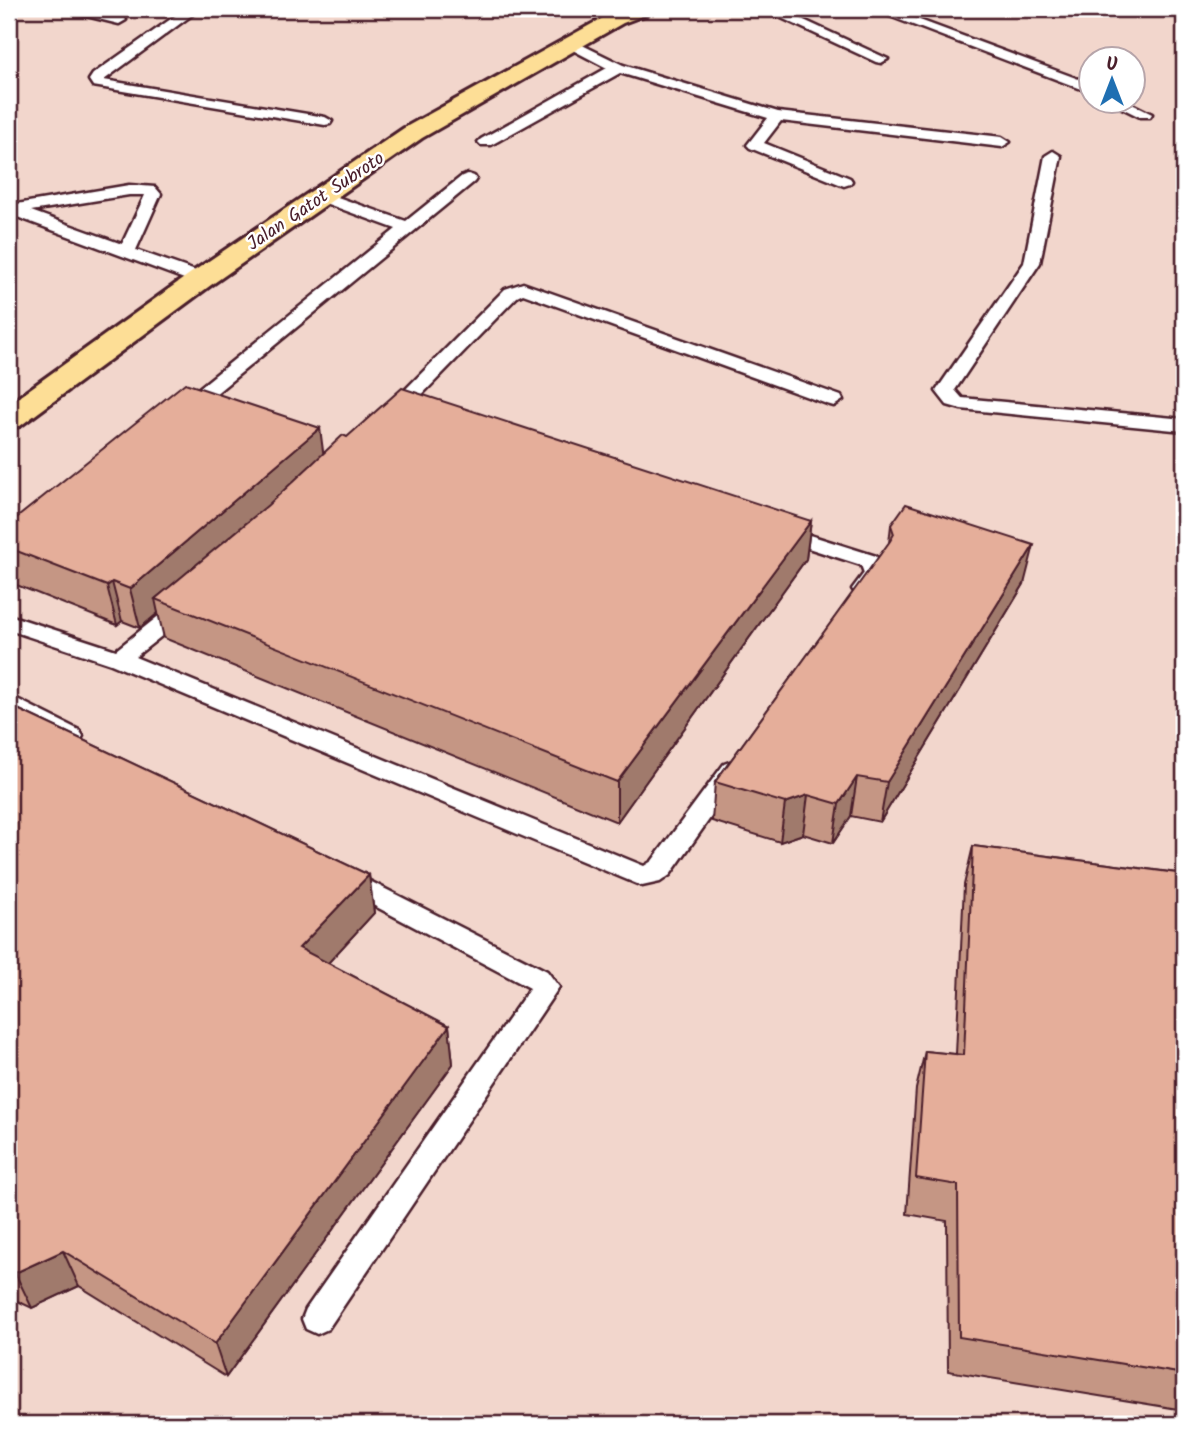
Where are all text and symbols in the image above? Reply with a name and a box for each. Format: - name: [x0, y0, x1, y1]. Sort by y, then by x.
- north arrow: [1078, 46, 1148, 116]
- text: U: [1106, 50, 1118, 80]
- street label: Jalan Gatot Subroto: [241, 144, 391, 259]

